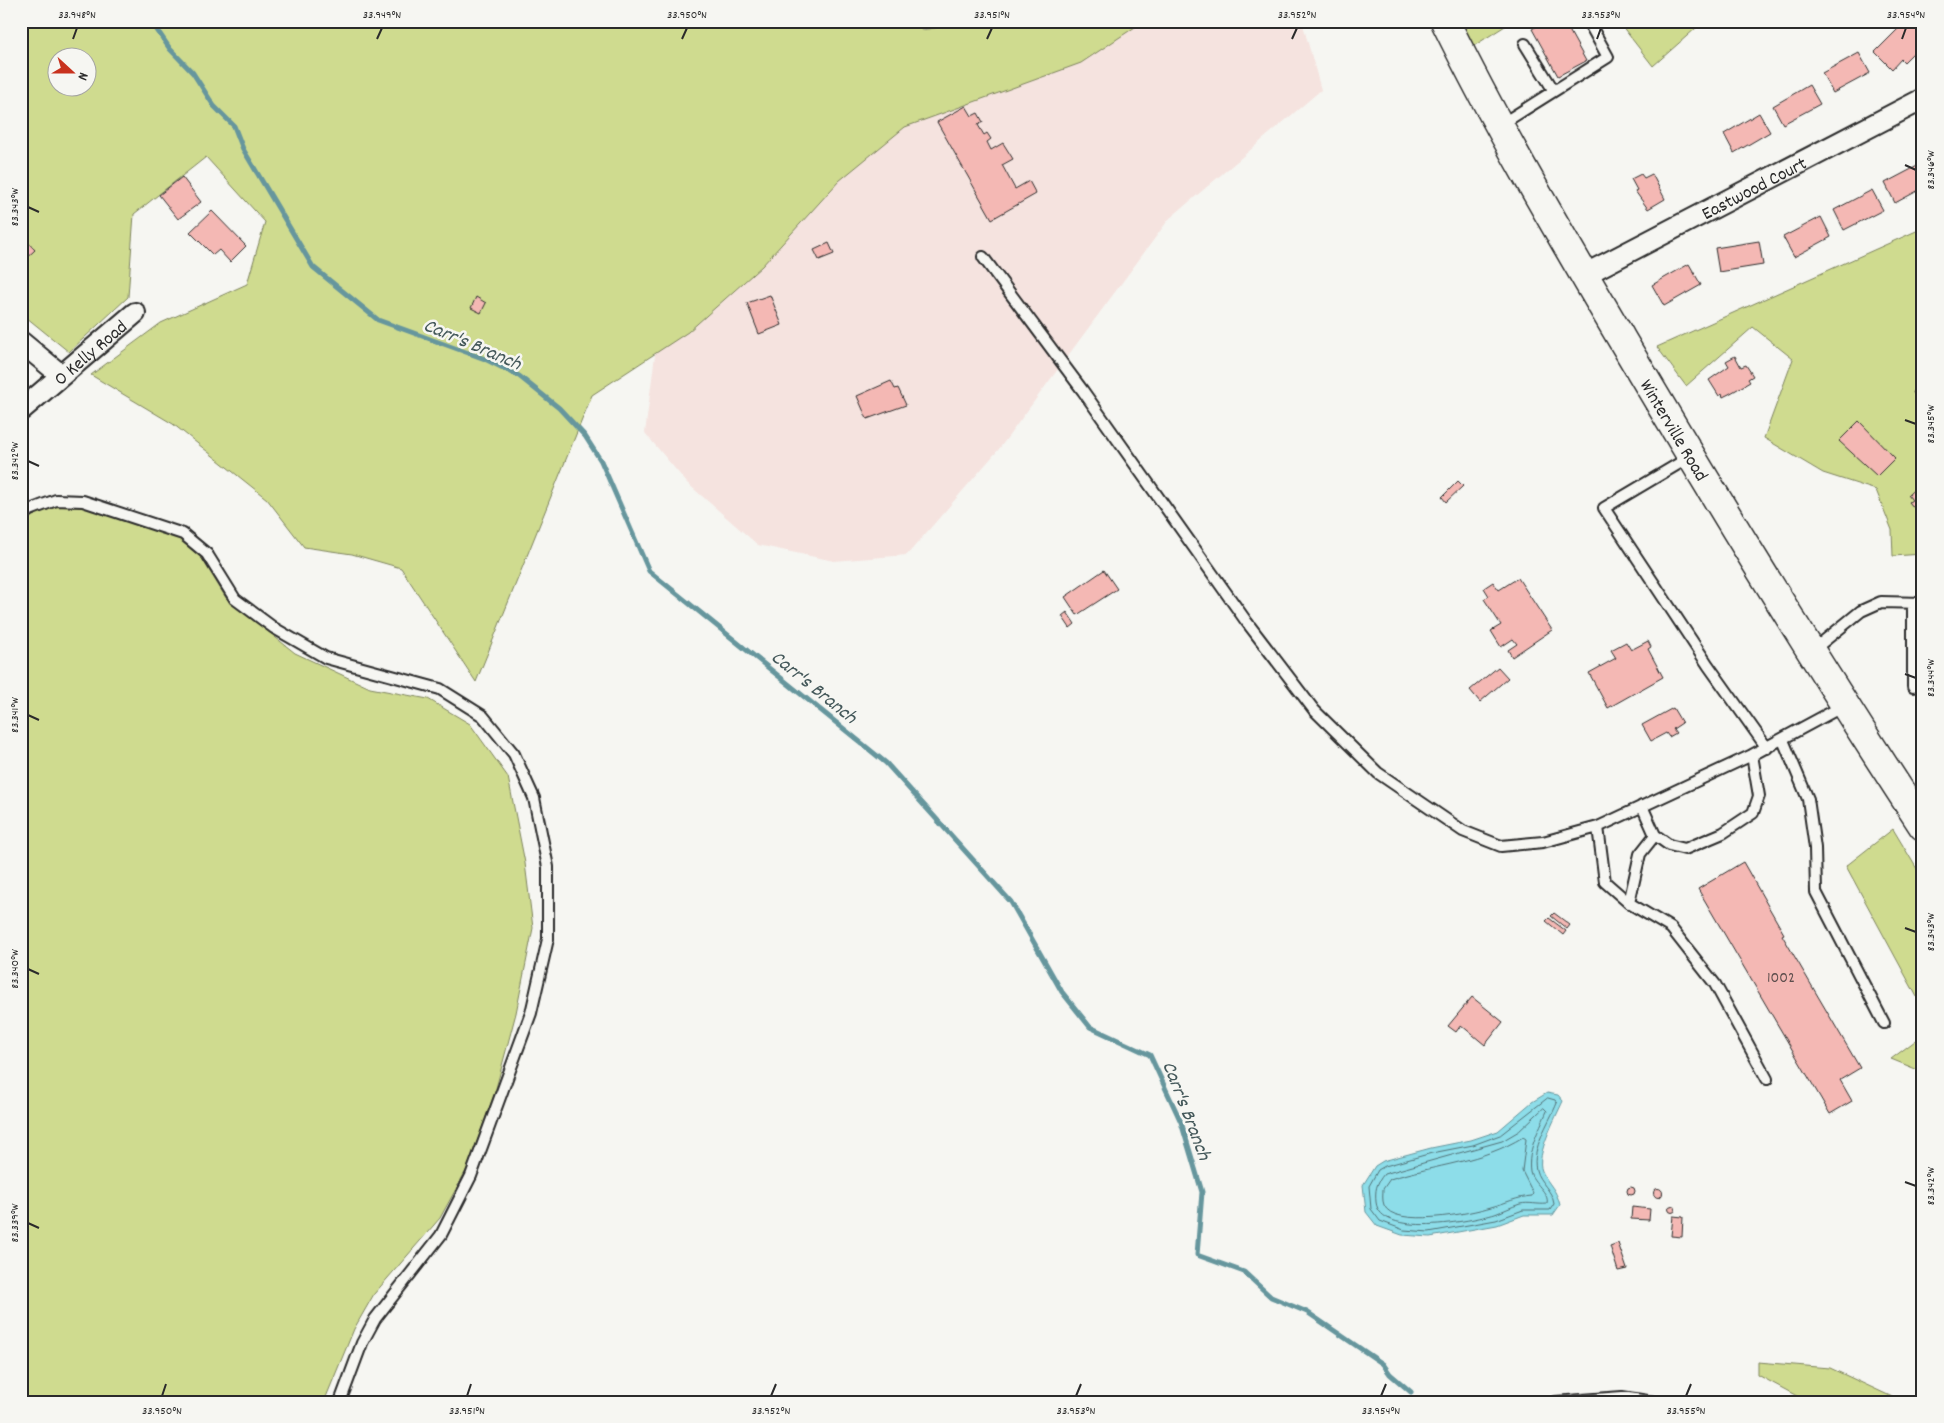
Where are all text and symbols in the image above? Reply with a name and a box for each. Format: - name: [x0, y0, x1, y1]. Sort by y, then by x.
- text: 33.948°N: [58, 7, 96, 24]
- text: 33.949°N: [363, 7, 401, 24]
- text: 33.950°N: [667, 7, 707, 24]
- text: 33.951°N: [974, 7, 1010, 24]
- text: 33.952°N: [1278, 7, 1316, 24]
- text: 33.953°N: [1582, 7, 1620, 24]
- text: 33.954°N: [1887, 7, 1925, 24]
- north arrow: [48, 48, 98, 98]
- text: N: [72, 69, 93, 83]
- text: 83.346°W: [1923, 150, 1940, 190]
- street label: Eastwood Court: [1698, 152, 1812, 229]
- text: 83.343°W: [7, 188, 24, 226]
- water label: Carr's Branch: [419, 313, 526, 379]
- street label: O Kelly Road: [49, 315, 135, 394]
- street label: Winterville Road: [1631, 375, 1713, 487]
- text: 83.345°W: [1923, 405, 1940, 443]
- text: 83.342°W: [7, 442, 24, 480]
- water label: Carr's Branch: [764, 645, 863, 732]
- text: 83.344°W: [1923, 659, 1940, 697]
- text: 83.341°W: [7, 697, 24, 733]
- text: 83.343°W: [1923, 913, 1940, 951]
- text: 83.340°W: [7, 949, 24, 989]
- house number: 1002: [1767, 967, 1795, 990]
- water label: Carr's Branch: [1154, 1058, 1217, 1165]
- text: 83.342°W: [1923, 1167, 1940, 1205]
- text: 83.339°W: [7, 1203, 24, 1243]
- text: 33.950°N: [142, 1403, 182, 1420]
- text: 33.951°N: [449, 1403, 485, 1420]
- text: 33.952°N: [752, 1403, 790, 1420]
- text: 33.953°N: [1057, 1403, 1095, 1420]
- text: 33.954°N: [1362, 1403, 1400, 1420]
- text: 33.955°N: [1666, 1403, 1706, 1420]

